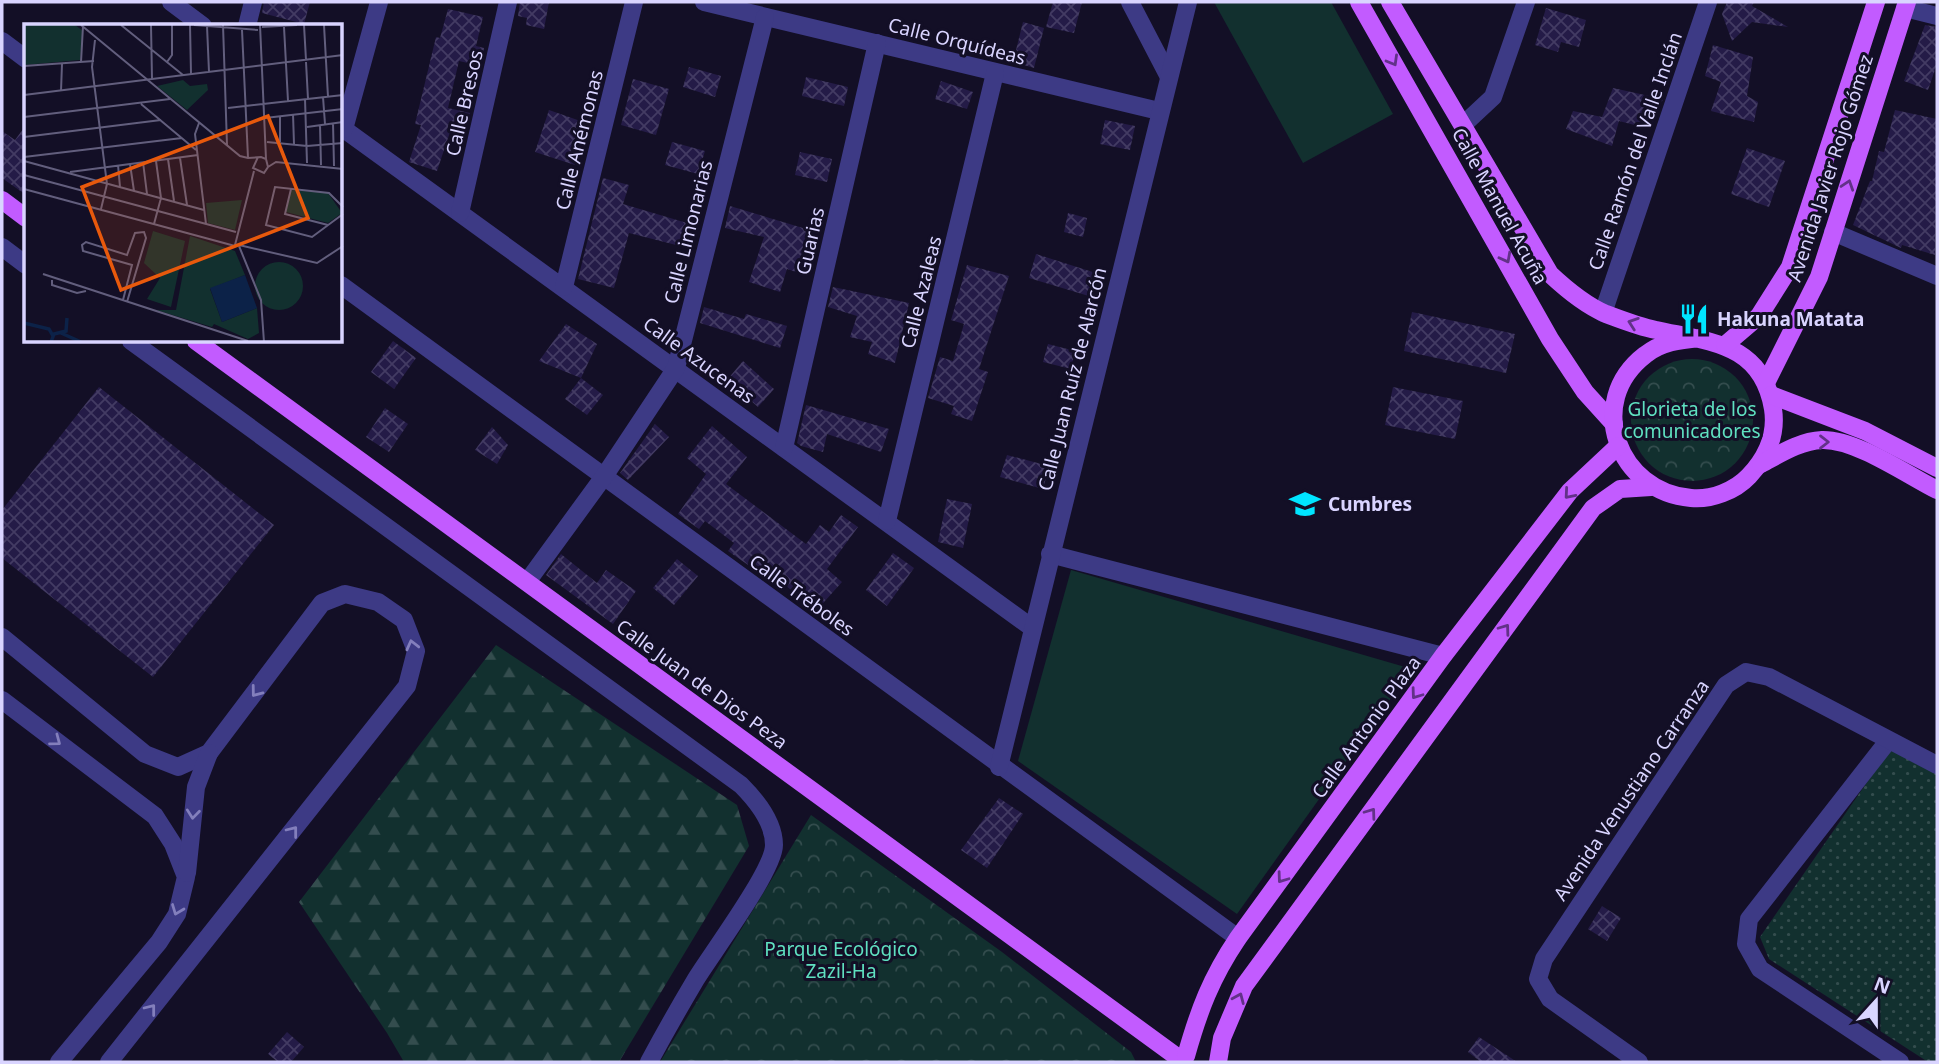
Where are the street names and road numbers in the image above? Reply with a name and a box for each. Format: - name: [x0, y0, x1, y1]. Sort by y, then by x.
- street label: Calle Orquídeas: [885, 11, 1029, 71]
- street label: Calle Ramón del Valle Inclán: [1582, 28, 1688, 274]
- street label: Calle Bresos: [439, 47, 489, 159]
- street label: Avenida Javier Rojo Gómez: [1781, 51, 1879, 285]
- street label: Calle Anémonas: [549, 67, 609, 213]
- street label: Calle Manuel Acuña: [1446, 123, 1554, 289]
- street label: Calle Limonarias: [658, 157, 718, 307]
- street label: Guarias: [790, 205, 830, 277]
- street label: Calle Azaleas: [894, 233, 948, 351]
- street label: Calle Juan Ruíz de Alarcón: [1032, 264, 1112, 494]
- street label: Calle Azucenas: [638, 311, 760, 409]
- street label: Calle Tréboles: [744, 548, 860, 642]
- street label: Calle Juan de Dios Peza: [611, 613, 793, 755]
- street label: Calle Antonio Plaza: [1305, 651, 1427, 803]
- street label: Avenida Venustiano Carranza: [1547, 674, 1715, 906]

